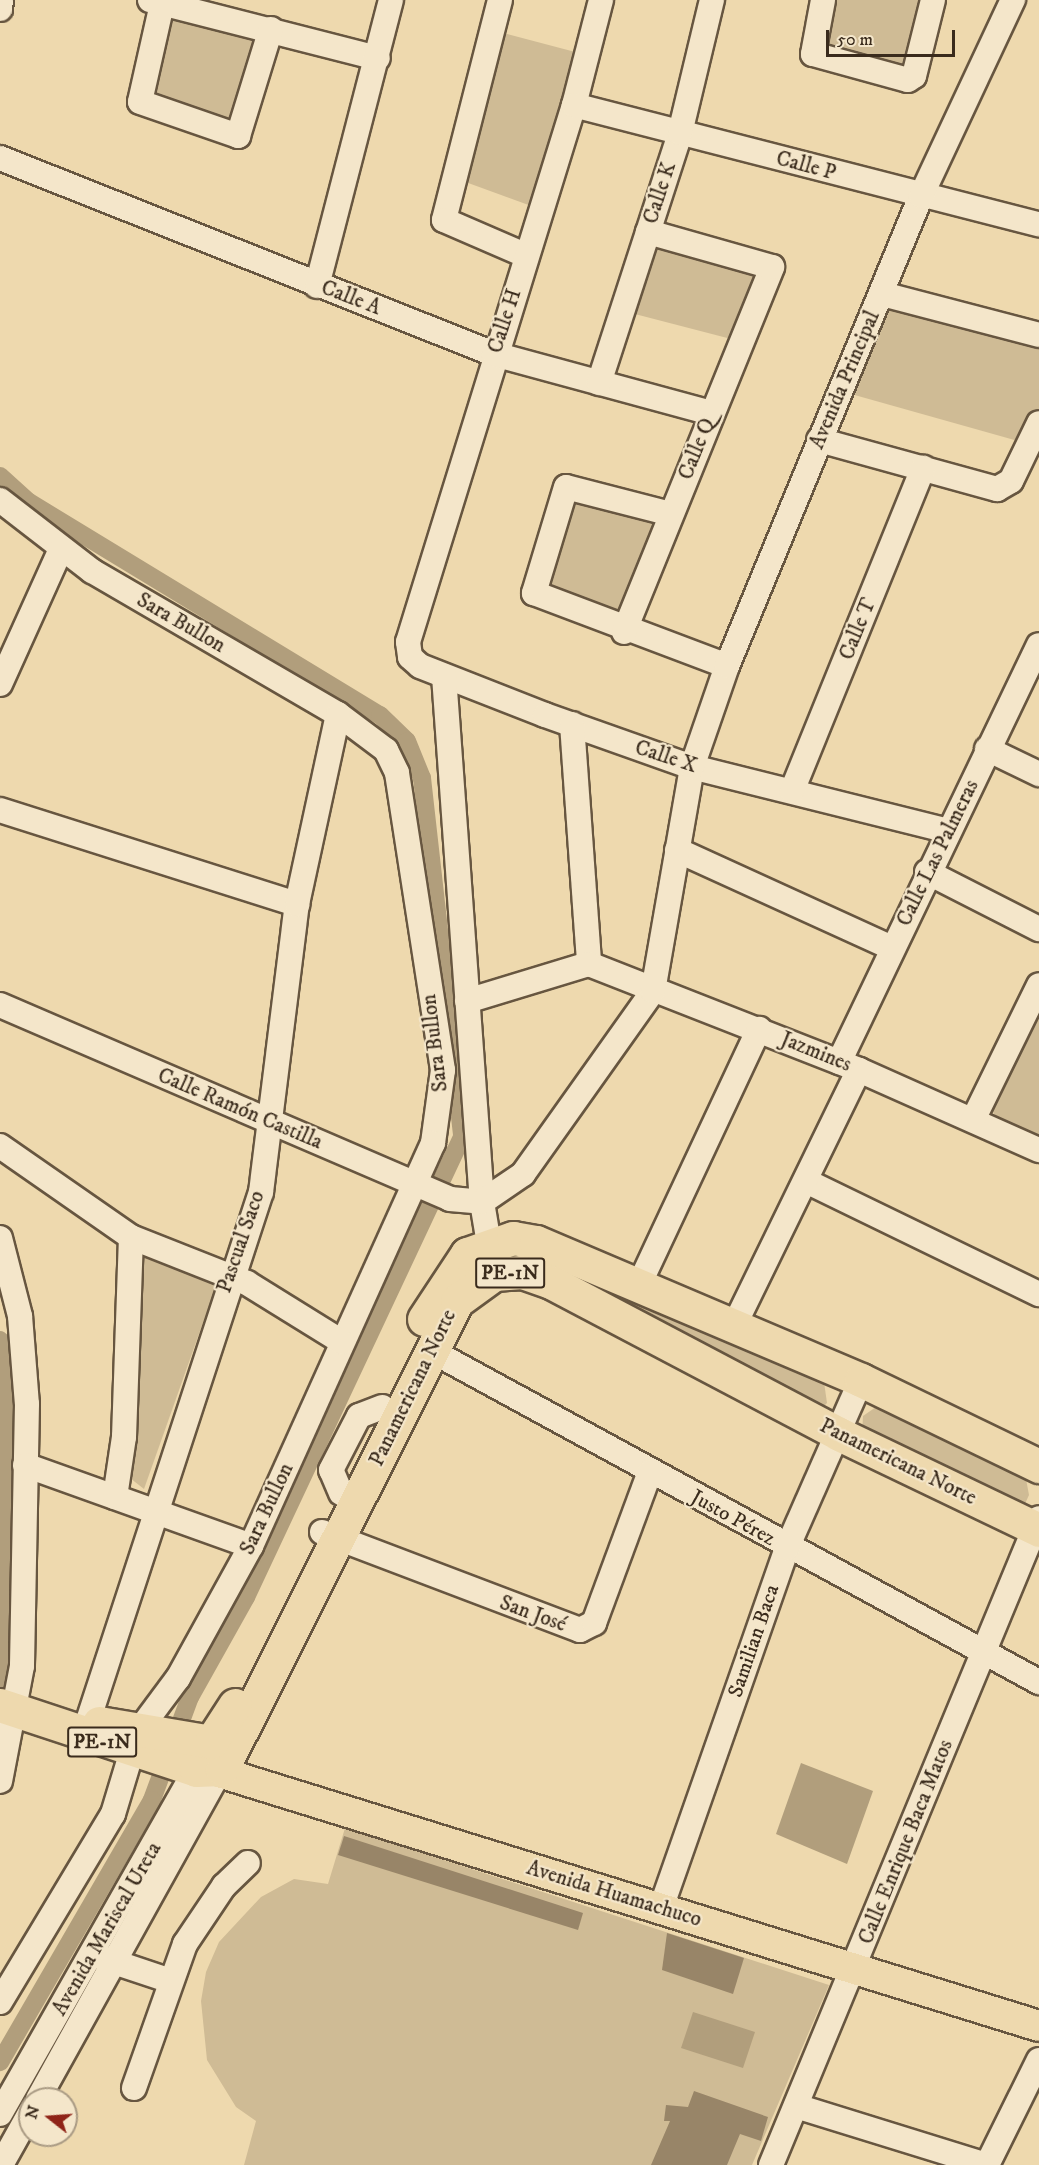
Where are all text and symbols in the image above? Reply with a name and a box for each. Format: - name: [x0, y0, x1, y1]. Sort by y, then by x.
- scale bar: [829, 18, 958, 56]
- text: 50 m: [837, 29, 873, 51]
- street label: Calle P: [773, 146, 839, 186]
- street label: Calle K: [638, 159, 682, 227]
- street label: Calle A: [318, 275, 384, 321]
- street label: Calle H: [483, 286, 527, 356]
- street label: Avenida Principal: [805, 307, 885, 453]
- street label: Calle Q: [673, 415, 721, 483]
- street label: Sara Bullon: [132, 588, 230, 658]
- street label: Calle T: [834, 594, 882, 664]
- street label: Calle X: [632, 735, 700, 779]
- street label: Calle Las Palmeras: [892, 776, 984, 930]
- street label: Sara Bullon: [417, 993, 453, 1093]
- street label: Jazmines: [777, 1026, 855, 1078]
- street label: Calle Ramón Castilla: [154, 1063, 326, 1155]
- street label: Pascual Saco: [212, 1188, 270, 1296]
- road number: PE-1N: [474, 1256, 546, 1290]
- street label: Panamericana Norte: [364, 1306, 462, 1470]
- street label: Panamericana Norte: [816, 1413, 980, 1511]
- street label: Sara Bullon: [235, 1459, 299, 1559]
- street label: Justo Pérez: [686, 1484, 780, 1552]
- street label: Samilian Baca: [723, 1581, 785, 1701]
- street label: San José: [496, 1590, 570, 1638]
- road number: PE-1N: [66, 1725, 138, 1759]
- street label: Calle Enrique Baca Matos: [853, 1736, 959, 1948]
- street label: Avenida Mariscal Ureta: [47, 1838, 167, 2020]
- street label: Avenida Huamachuco: [524, 1855, 704, 1933]
- north arrow: [18, 2087, 78, 2147]
- text: N: [21, 2103, 44, 2122]

